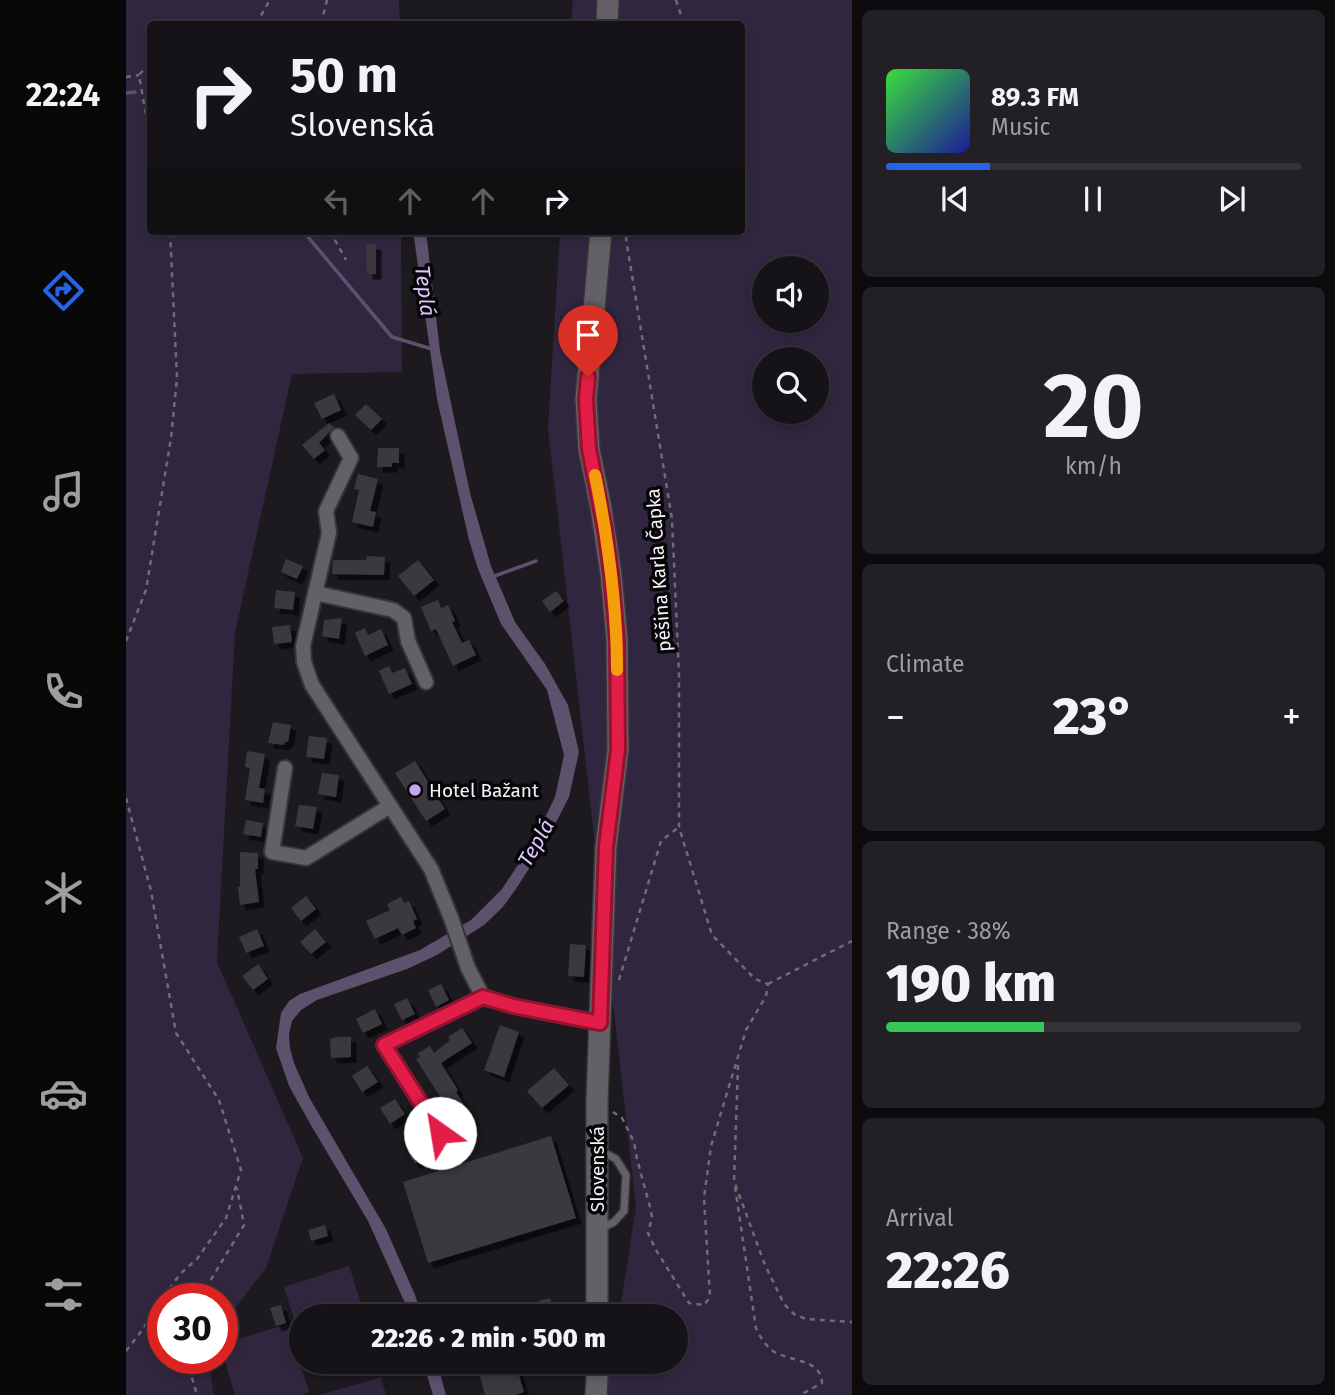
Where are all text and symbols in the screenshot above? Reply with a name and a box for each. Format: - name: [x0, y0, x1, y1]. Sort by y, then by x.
- text: 50 m: [290, 46, 398, 105]
- icon: right: [175, 49, 266, 140]
- text: 22:24: [26, 76, 100, 114]
- text: 89.3 FM: [991, 82, 1079, 113]
- text: Slovenská: [290, 106, 435, 144]
- text: Music: [991, 113, 1051, 141]
- icon: previous: [936, 180, 974, 218]
- icon: pause: [1074, 180, 1112, 218]
- icon: next: [1213, 180, 1251, 218]
- icon: left: [318, 182, 356, 220]
- icon: ahead: [391, 182, 429, 220]
- icon: ahead: [464, 182, 502, 220]
- icon: right: [537, 182, 575, 220]
- map controls: [752, 256, 829, 424]
- button: sound: [752, 256, 829, 333]
- water label: Teplá: [409, 264, 441, 318]
- icon: directions: [39, 266, 88, 315]
- pin: [558, 305, 618, 377]
- icon: arrive: [569, 316, 607, 354]
- button: search: [752, 347, 829, 424]
- text: 20: [1043, 352, 1144, 461]
- text: km/h: [1065, 452, 1122, 480]
- icon: music: [39, 467, 88, 516]
- street label: pěšina Karla Čapka: [641, 487, 676, 652]
- text: Climate: [886, 650, 965, 678]
- icon: phone: [39, 667, 88, 716]
- text: 23°: [1053, 685, 1134, 748]
- text: −: [886, 694, 905, 740]
- text: +: [1282, 694, 1301, 740]
- place label: Hotel Bažant: [429, 779, 539, 802]
- marker: Hotel Bažant: [407, 782, 423, 798]
- water label: Teplá: [512, 815, 560, 871]
- icon: climate: [39, 868, 88, 917]
- text: Range · 38%: [886, 917, 1011, 945]
- text: 190 km: [886, 952, 1056, 1015]
- icon: car: [39, 1069, 88, 1118]
- position arrow: [403, 1096, 477, 1170]
- street label: Slovenská: [586, 1126, 609, 1212]
- text: Arrival: [886, 1204, 953, 1232]
- text: 22:26: [886, 1239, 1010, 1302]
- icon: filters: [39, 1270, 88, 1319]
- speed limit sign: 30: [147, 1283, 238, 1374]
- text: 22:26 · 2 min · 500 m: [371, 1323, 606, 1354]

